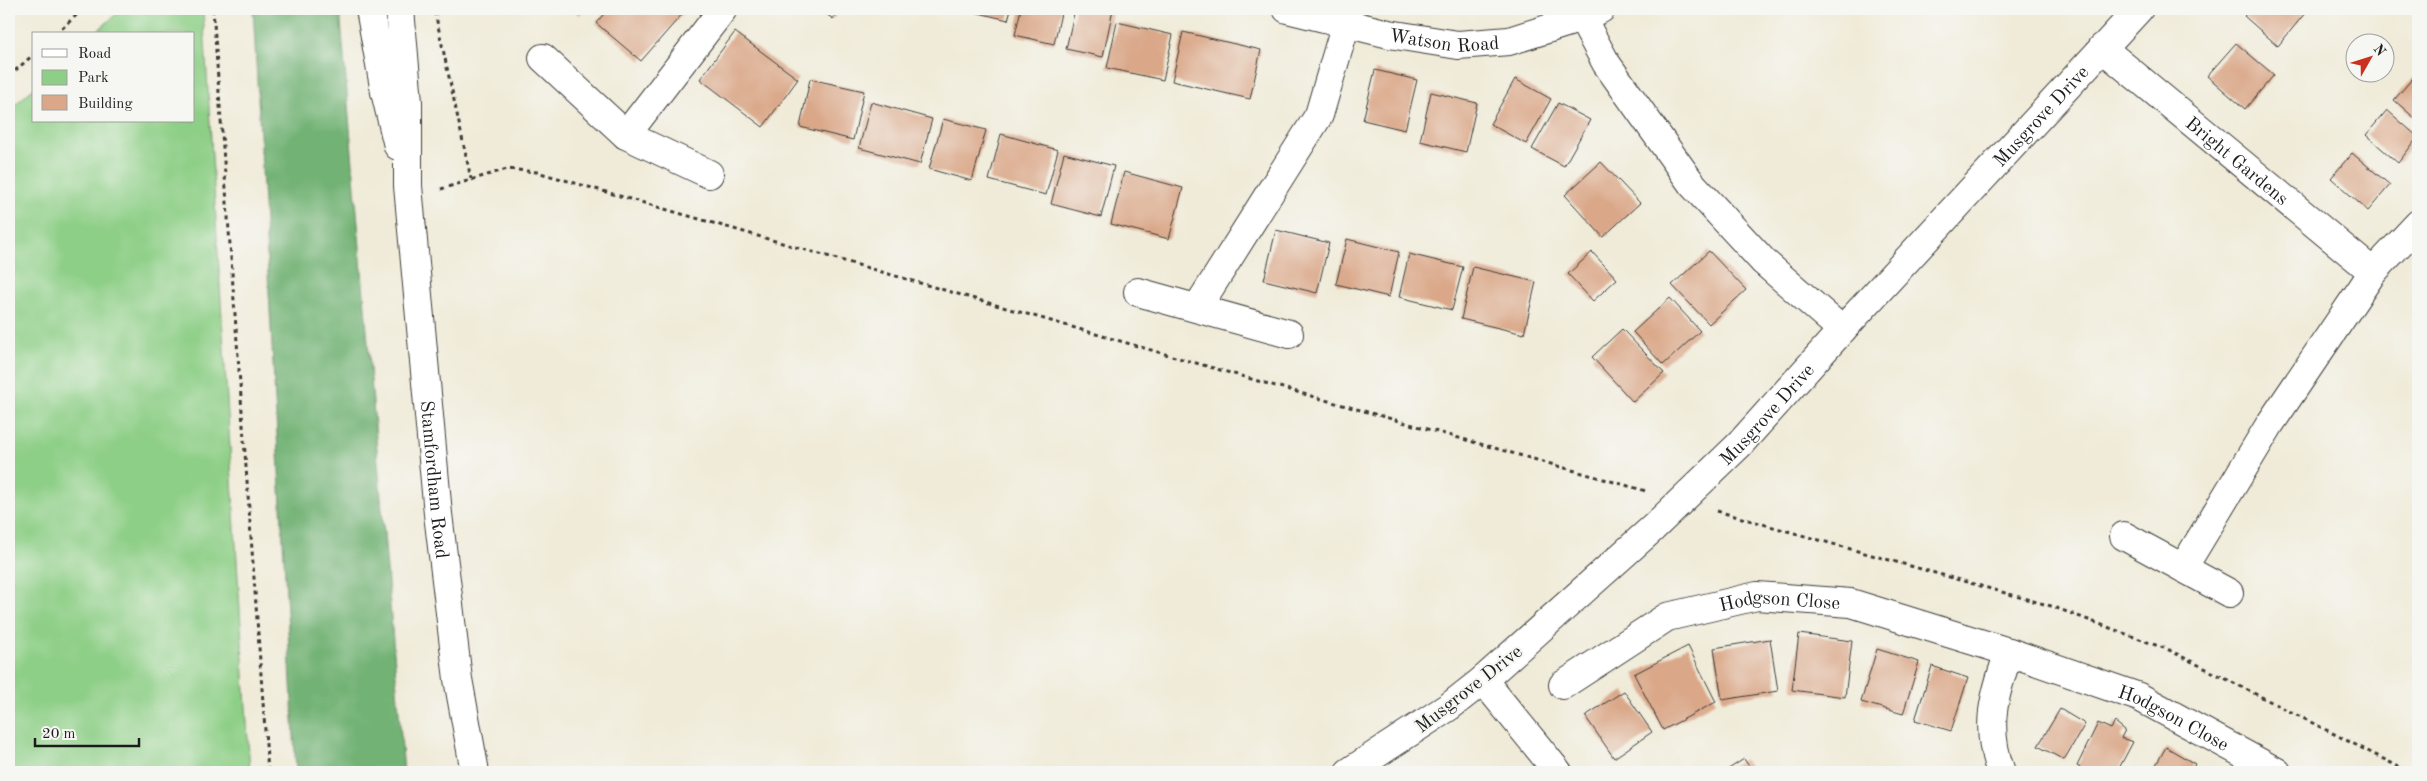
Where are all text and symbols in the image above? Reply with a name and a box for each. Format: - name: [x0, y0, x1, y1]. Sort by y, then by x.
- street label: Watson Road: [1388, 27, 1500, 57]
- legend: [32, 32, 195, 122]
- north arrow: [2344, 32, 2394, 82]
- text: N: [2371, 42, 2388, 59]
- text: Road: [78, 47, 112, 62]
- street label: Musgrove Drive: [1991, 63, 2093, 171]
- text: Park: [78, 71, 109, 86]
- text: Building: [78, 97, 133, 112]
- street label: Bright Gardens: [2181, 114, 2291, 210]
- street label: Musgrove Drive: [1717, 361, 1819, 470]
- street label: Stamfordham Road: [416, 400, 450, 560]
- street label: Hodgson Close: [1718, 589, 1841, 616]
- street label: Musgrove Drive: [1413, 643, 1527, 737]
- street label: Hodgson Close: [2115, 684, 2231, 756]
- scale bar: [35, 716, 139, 748]
- text: 20 m: [42, 727, 76, 742]

